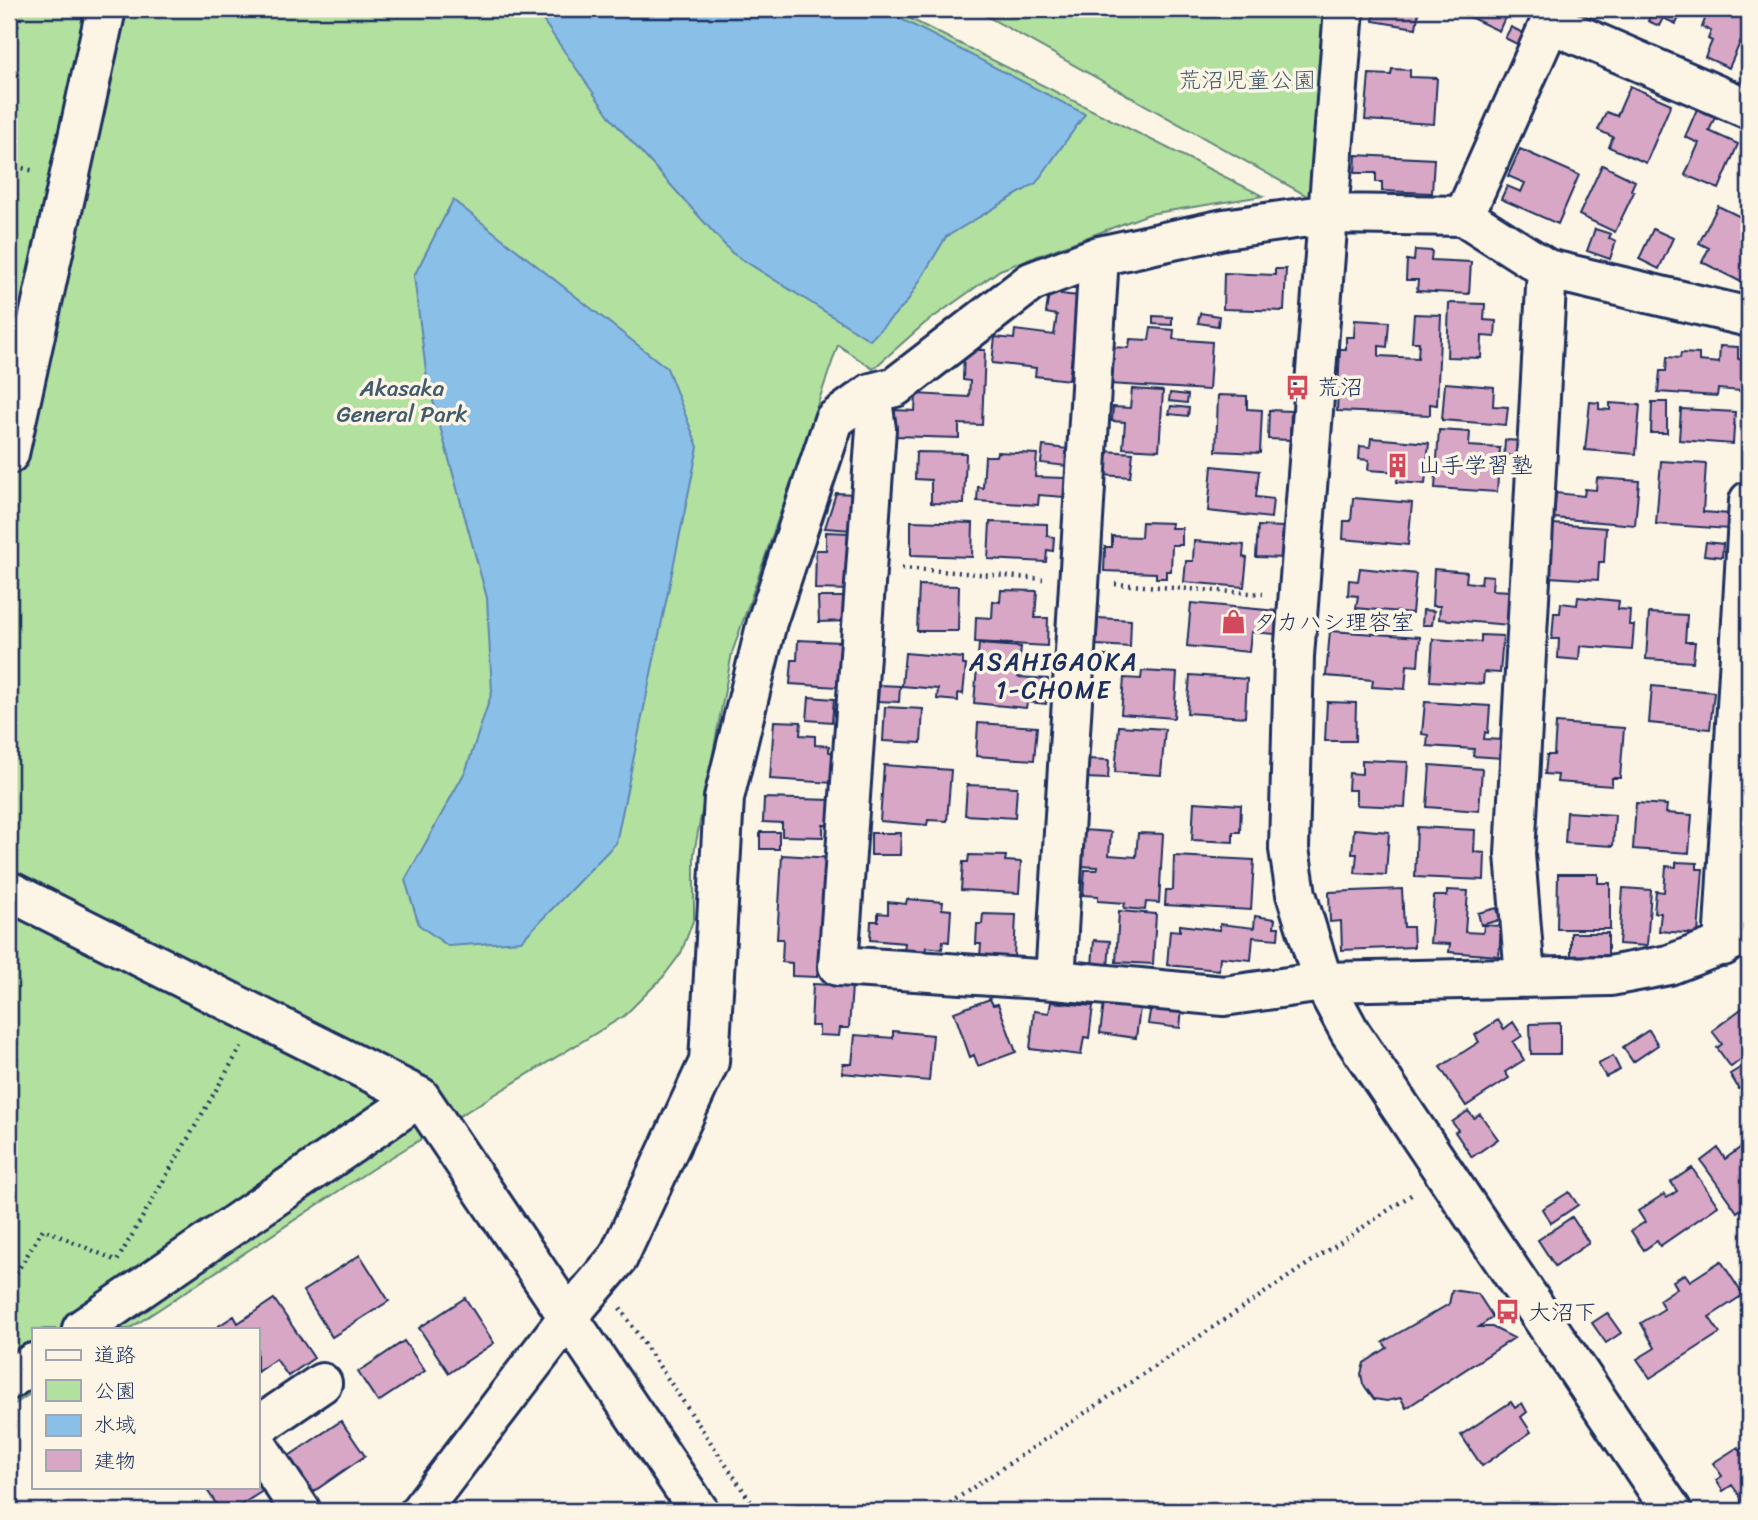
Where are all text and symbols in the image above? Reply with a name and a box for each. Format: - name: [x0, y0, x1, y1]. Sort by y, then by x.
- park label: 荒沼児童公園: [1178, 60, 1316, 101]
- place label: 荒沼: [1317, 367, 1363, 408]
- park label: Akasaka General Park: [336, 368, 468, 435]
- bus stop icon: 荒沼: [1283, 373, 1311, 401]
- place label: 山手学習塾: [1418, 445, 1533, 486]
- building icon: 山手学習塾: [1384, 451, 1412, 479]
- place label: タカハシ理容室: [1253, 602, 1414, 643]
- shop icon: タカハシ理容室: [1219, 608, 1247, 636]
- district label: ASAHIGAOKA 1-CHOME: [968, 641, 1139, 711]
- place label: 大沼下: [1528, 1292, 1597, 1333]
- bus stop icon: 大沼下: [1494, 1298, 1522, 1326]
- legend: [32, 1328, 259, 1488]
- text: 道路: [94, 1336, 136, 1374]
- text: 公園: [94, 1372, 136, 1410]
- text: 水域: [94, 1406, 136, 1444]
- text: 建物: [94, 1442, 136, 1480]

